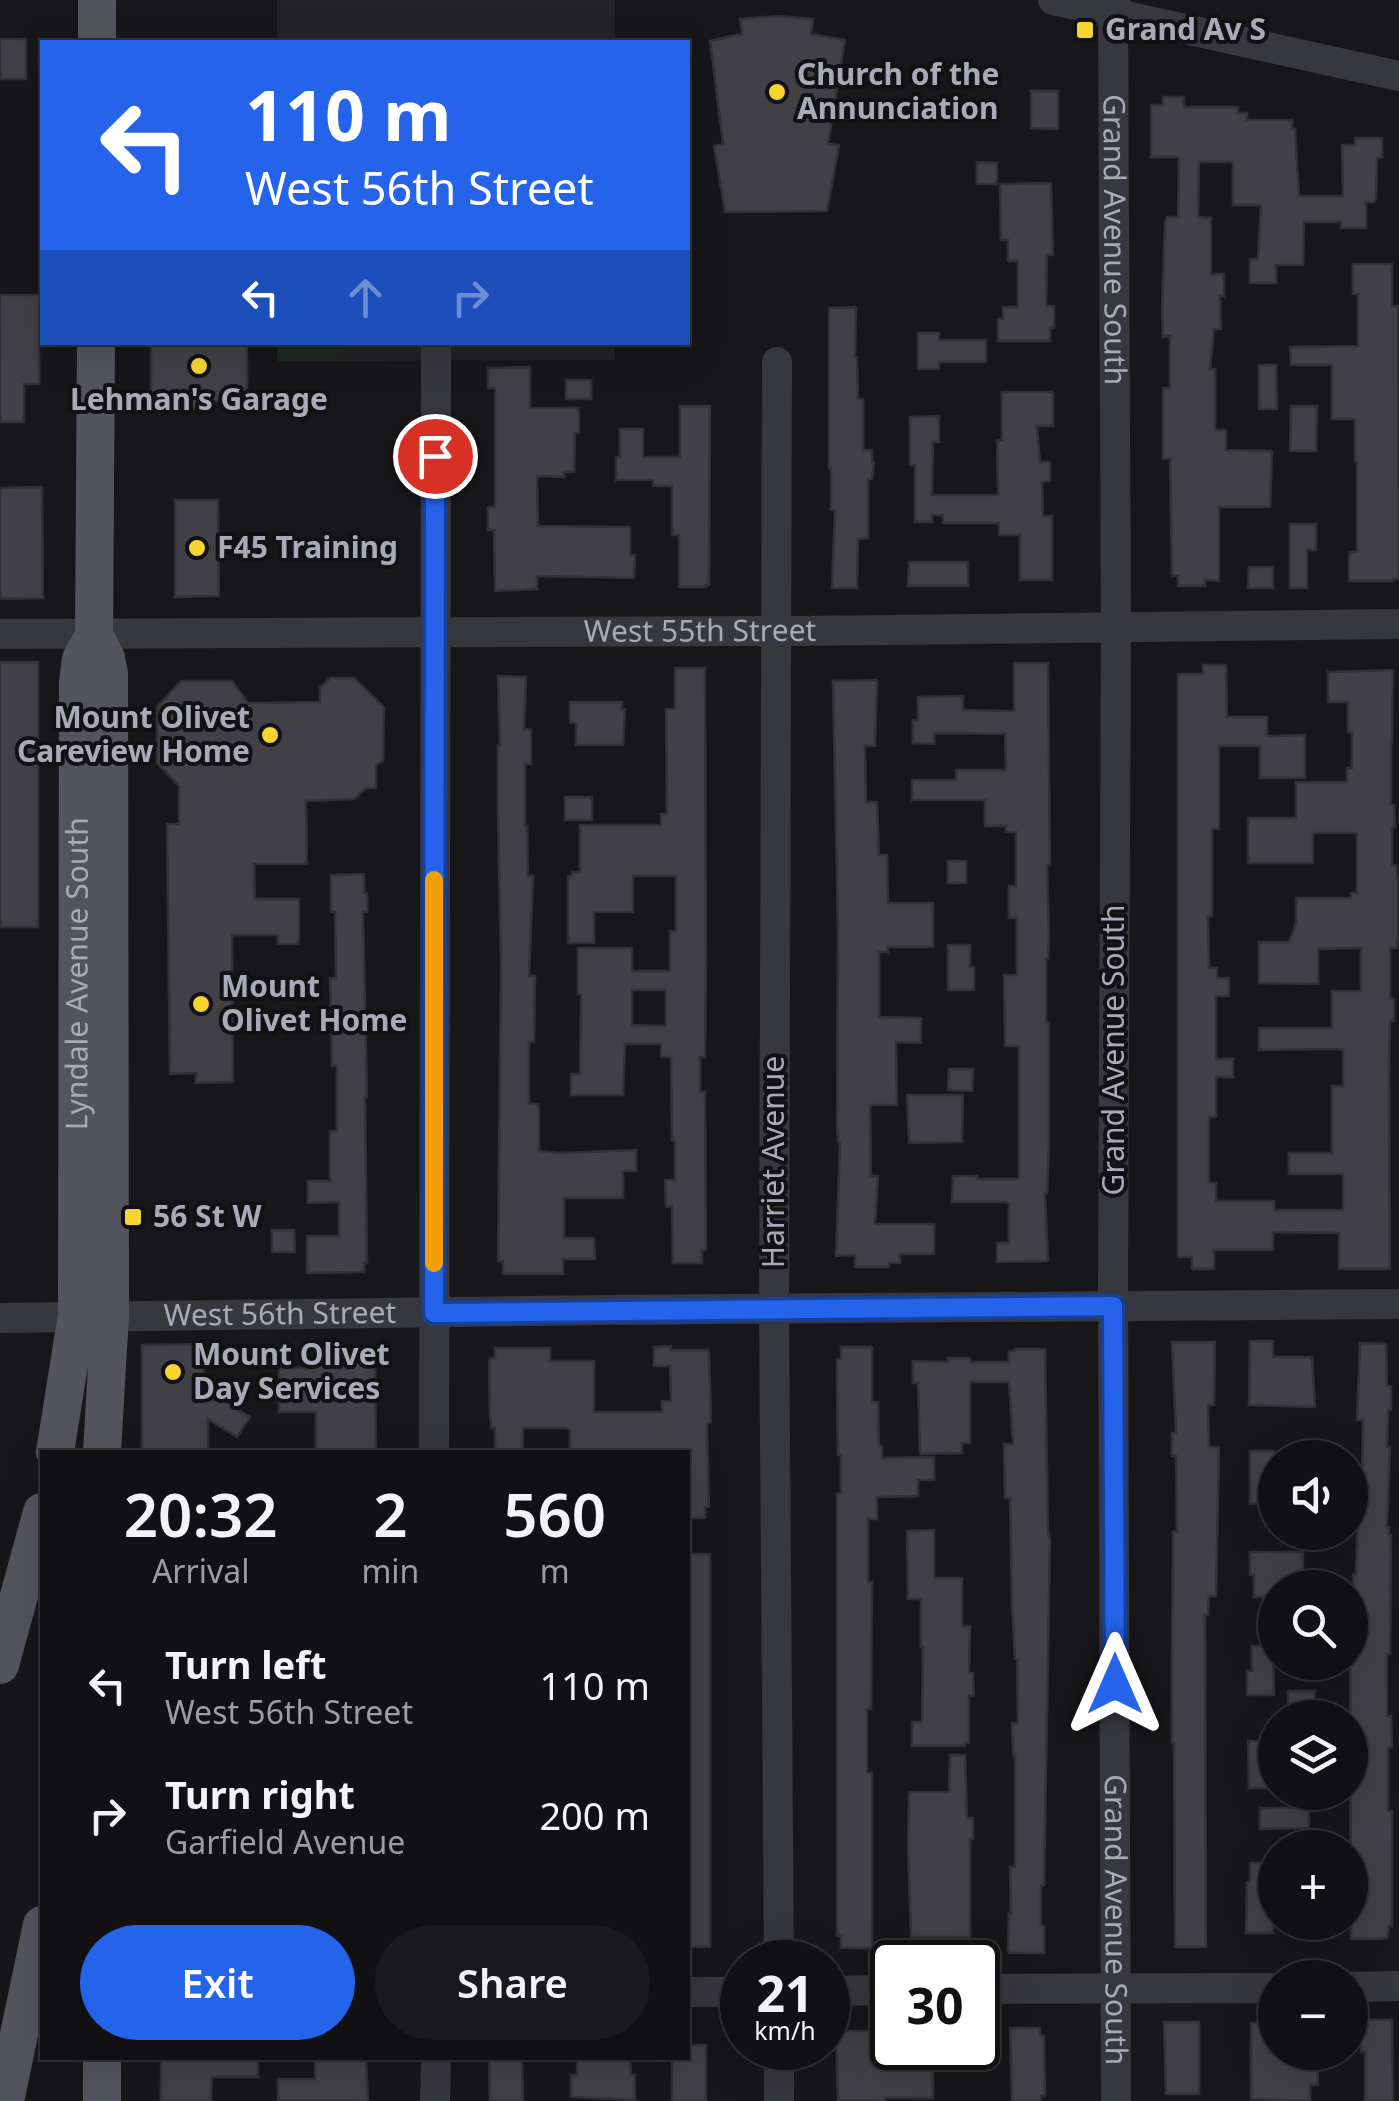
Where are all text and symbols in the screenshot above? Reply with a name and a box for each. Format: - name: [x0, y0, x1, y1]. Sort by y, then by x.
- place label: Grand Av S: [1105, 8, 1266, 49]
- marker: Grand Av S: [1074, 19, 1096, 41]
- place label: Church of the Annunciation: [797, 53, 999, 128]
- text: 110 m: [245, 66, 452, 162]
- icon: left: [80, 80, 210, 210]
- marker: Church of the Annunciation: [766, 81, 788, 103]
- street label: Grand Avenue South: [1094, 94, 1137, 385]
- text: West 56th Street: [245, 157, 594, 218]
- icon: left: [233, 270, 288, 325]
- icon: ahead: [338, 270, 393, 325]
- icon: right: [443, 270, 498, 325]
- marker: Lehman's Garage: [188, 355, 210, 377]
- place label: Lehman's Garage: [70, 378, 328, 419]
- pin: [393, 414, 478, 499]
- icon: arrive: [408, 429, 463, 484]
- place label: F45 Training: [217, 526, 398, 567]
- marker: F45 Training: [186, 537, 208, 559]
- street label: West 55th Street: [584, 609, 817, 651]
- place label: Mount Olivet Careview Home: [17, 696, 250, 771]
- marker: Mount Olivet Careview Home: [259, 724, 281, 746]
- street label: Lyndale Avenue South: [55, 817, 97, 1130]
- street label: Grand Avenue South: [1092, 905, 1133, 1195]
- place label: Mount Olivet Home: [221, 965, 407, 1040]
- marker: Mount Olivet Home: [190, 993, 212, 1015]
- street label: Harriet Avenue: [752, 1056, 793, 1268]
- place label: 56 St W: [153, 1195, 262, 1236]
- marker: 56 St W: [122, 1206, 144, 1228]
- street label: West 56th Street: [163, 1291, 397, 1335]
- place label: Mount Olivet Day Services: [193, 1333, 390, 1408]
- marker: Mount Olivet Day Services: [162, 1361, 184, 1383]
- map controls: [1258, 1440, 1368, 2070]
- button: sound: [1258, 1440, 1368, 1550]
- text: 20:32: [124, 1473, 278, 1555]
- text: 2: [373, 1473, 408, 1555]
- text: 560: [503, 1473, 606, 1555]
- text: Arrival: [152, 1549, 250, 1592]
- text: min: [361, 1549, 419, 1592]
- text: m: [540, 1549, 570, 1592]
- button: search: [1258, 1570, 1368, 1680]
- position arrow: [1063, 1632, 1167, 1736]
- text: Turn left: [165, 1638, 327, 1690]
- icon: left: [80, 1658, 135, 1713]
- text: 110 m: [539, 1659, 650, 1711]
- text: West 56th Street: [165, 1690, 413, 1733]
- button: layers: [1258, 1700, 1368, 1810]
- text: Turn right: [165, 1768, 355, 1820]
- street label: Grand Avenue South: [1096, 1774, 1138, 2065]
- icon: right: [80, 1788, 135, 1843]
- text: 200 m: [539, 1789, 650, 1841]
- text: Garfield Avenue: [165, 1820, 405, 1863]
- button: +: [1258, 1830, 1368, 1940]
- button: Exit: [80, 1925, 355, 2040]
- button: Share: [375, 1925, 650, 2040]
- speed limit sign: 30: [870, 1940, 1000, 2070]
- text: 21: [756, 1959, 814, 2027]
- button: −: [1258, 1960, 1368, 2070]
- text: km/h: [754, 2013, 816, 2047]

